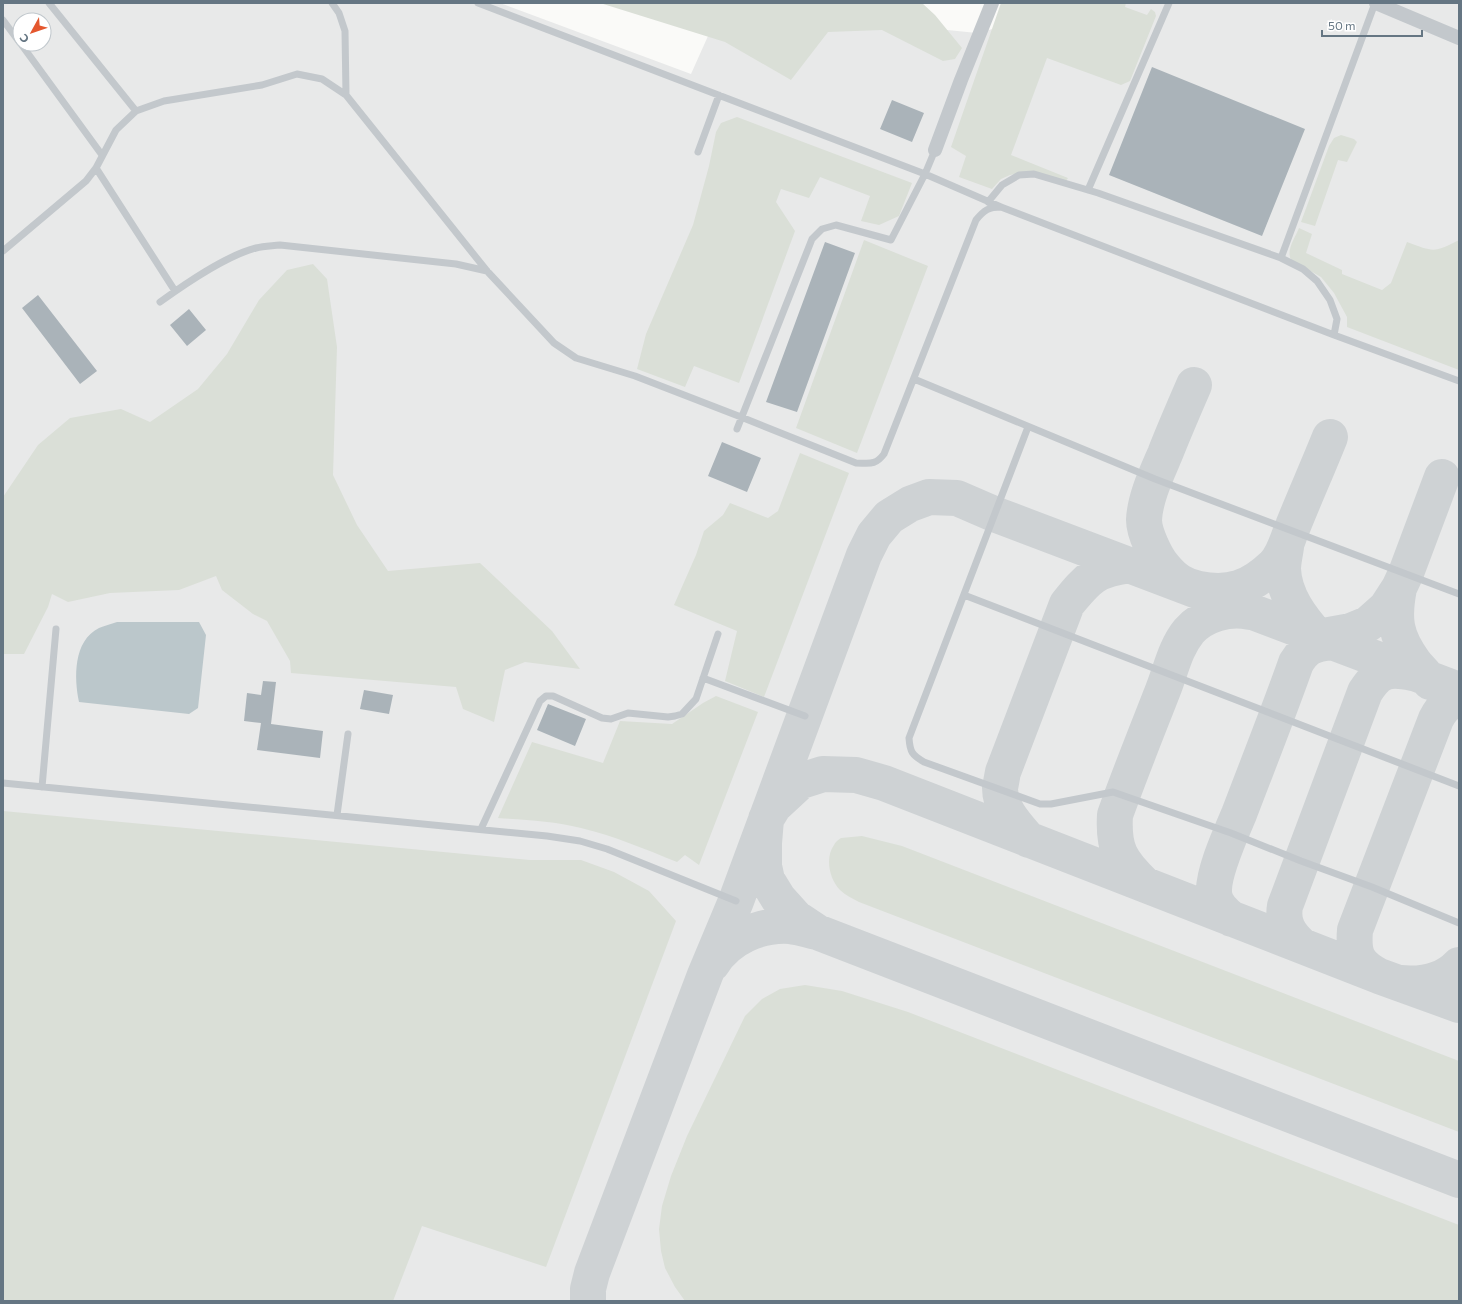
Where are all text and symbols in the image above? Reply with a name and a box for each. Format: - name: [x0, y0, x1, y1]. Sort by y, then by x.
- north arrow: [12, 12, 52, 52]
- scale bar: [1322, 12, 1422, 38]
- text: 50 m: [1328, 18, 1356, 32]
- text: С: [16, 31, 31, 46]

